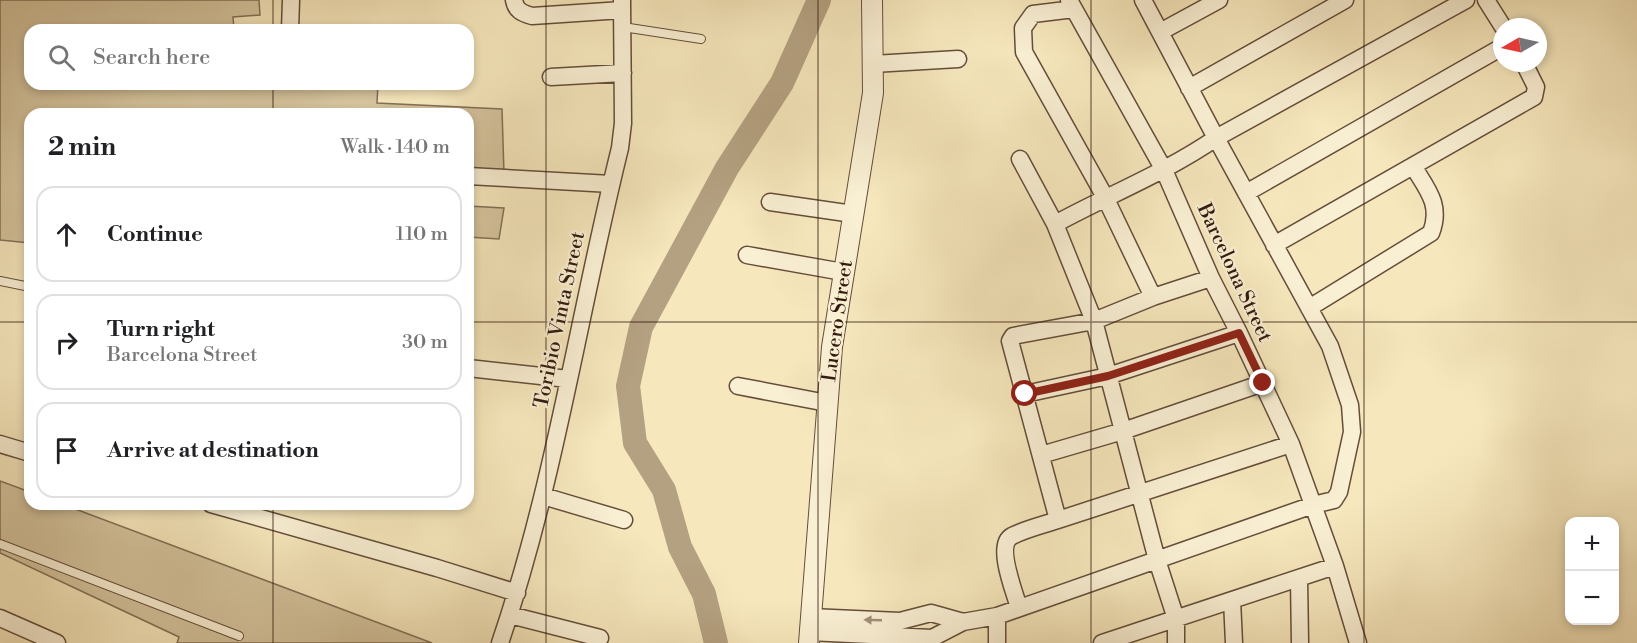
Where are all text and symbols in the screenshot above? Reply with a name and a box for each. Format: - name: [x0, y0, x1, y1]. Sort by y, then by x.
- north arrow: [1493, 18, 1547, 72]
- search box: [24, 24, 474, 90]
- icon: search: [45, 41, 78, 74]
- text: Search here: [93, 44, 210, 71]
- text: 2 min: [48, 131, 116, 163]
- text: Walk · 140 m: [340, 135, 450, 160]
- street label: Barcelona Street: [1190, 199, 1277, 346]
- icon: ahead: [50, 218, 83, 251]
- text: Continue: [107, 221, 203, 248]
- text: 110 m: [396, 222, 448, 247]
- street label: Toribio Vinta Street: [529, 229, 591, 411]
- street label: Lucero Street: [817, 258, 859, 384]
- text: Turn right: [107, 316, 215, 343]
- icon: right: [50, 326, 83, 359]
- text: 30 m: [402, 330, 448, 355]
- text: Barcelona Street: [107, 343, 257, 368]
- route end: [1249, 369, 1275, 395]
- route start: [1011, 380, 1037, 406]
- icon: arrive: [50, 434, 83, 467]
- text: Arrive at destination: [107, 437, 319, 464]
- map controls: [1565, 517, 1619, 625]
- button: +: [1565, 517, 1619, 571]
- button: −: [1565, 571, 1619, 625]
- one-way arrow: [864, 615, 883, 624]

